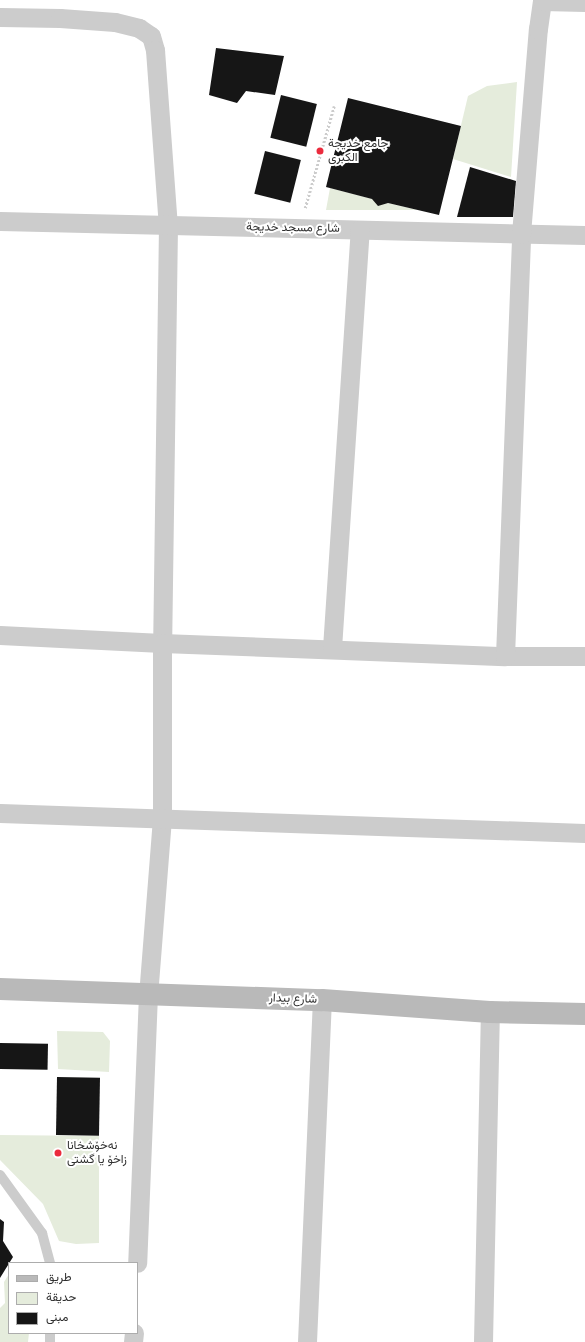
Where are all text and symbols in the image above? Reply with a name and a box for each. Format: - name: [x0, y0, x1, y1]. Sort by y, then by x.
- place label: جامع خديجة الكبرى: [328, 137, 388, 165]
- marker: جامع خديجة الكبرى: [315, 146, 325, 156]
- street label: شارع مسجد خديجة: [246, 220, 340, 236]
- street label: شارع بيدار: [269, 991, 317, 1007]
- place label: نەخۆشخانا زاخۆ یا گشتی: [67, 1139, 127, 1167]
- marker: نەخۆشخانا زاخۆ یا گشتی: [52, 1147, 64, 1159]
- legend: [8, 1262, 138, 1334]
- text: طريق: [46, 1270, 71, 1284]
- text: حديقة: [46, 1290, 76, 1304]
- text: مبنى: [46, 1310, 68, 1324]

